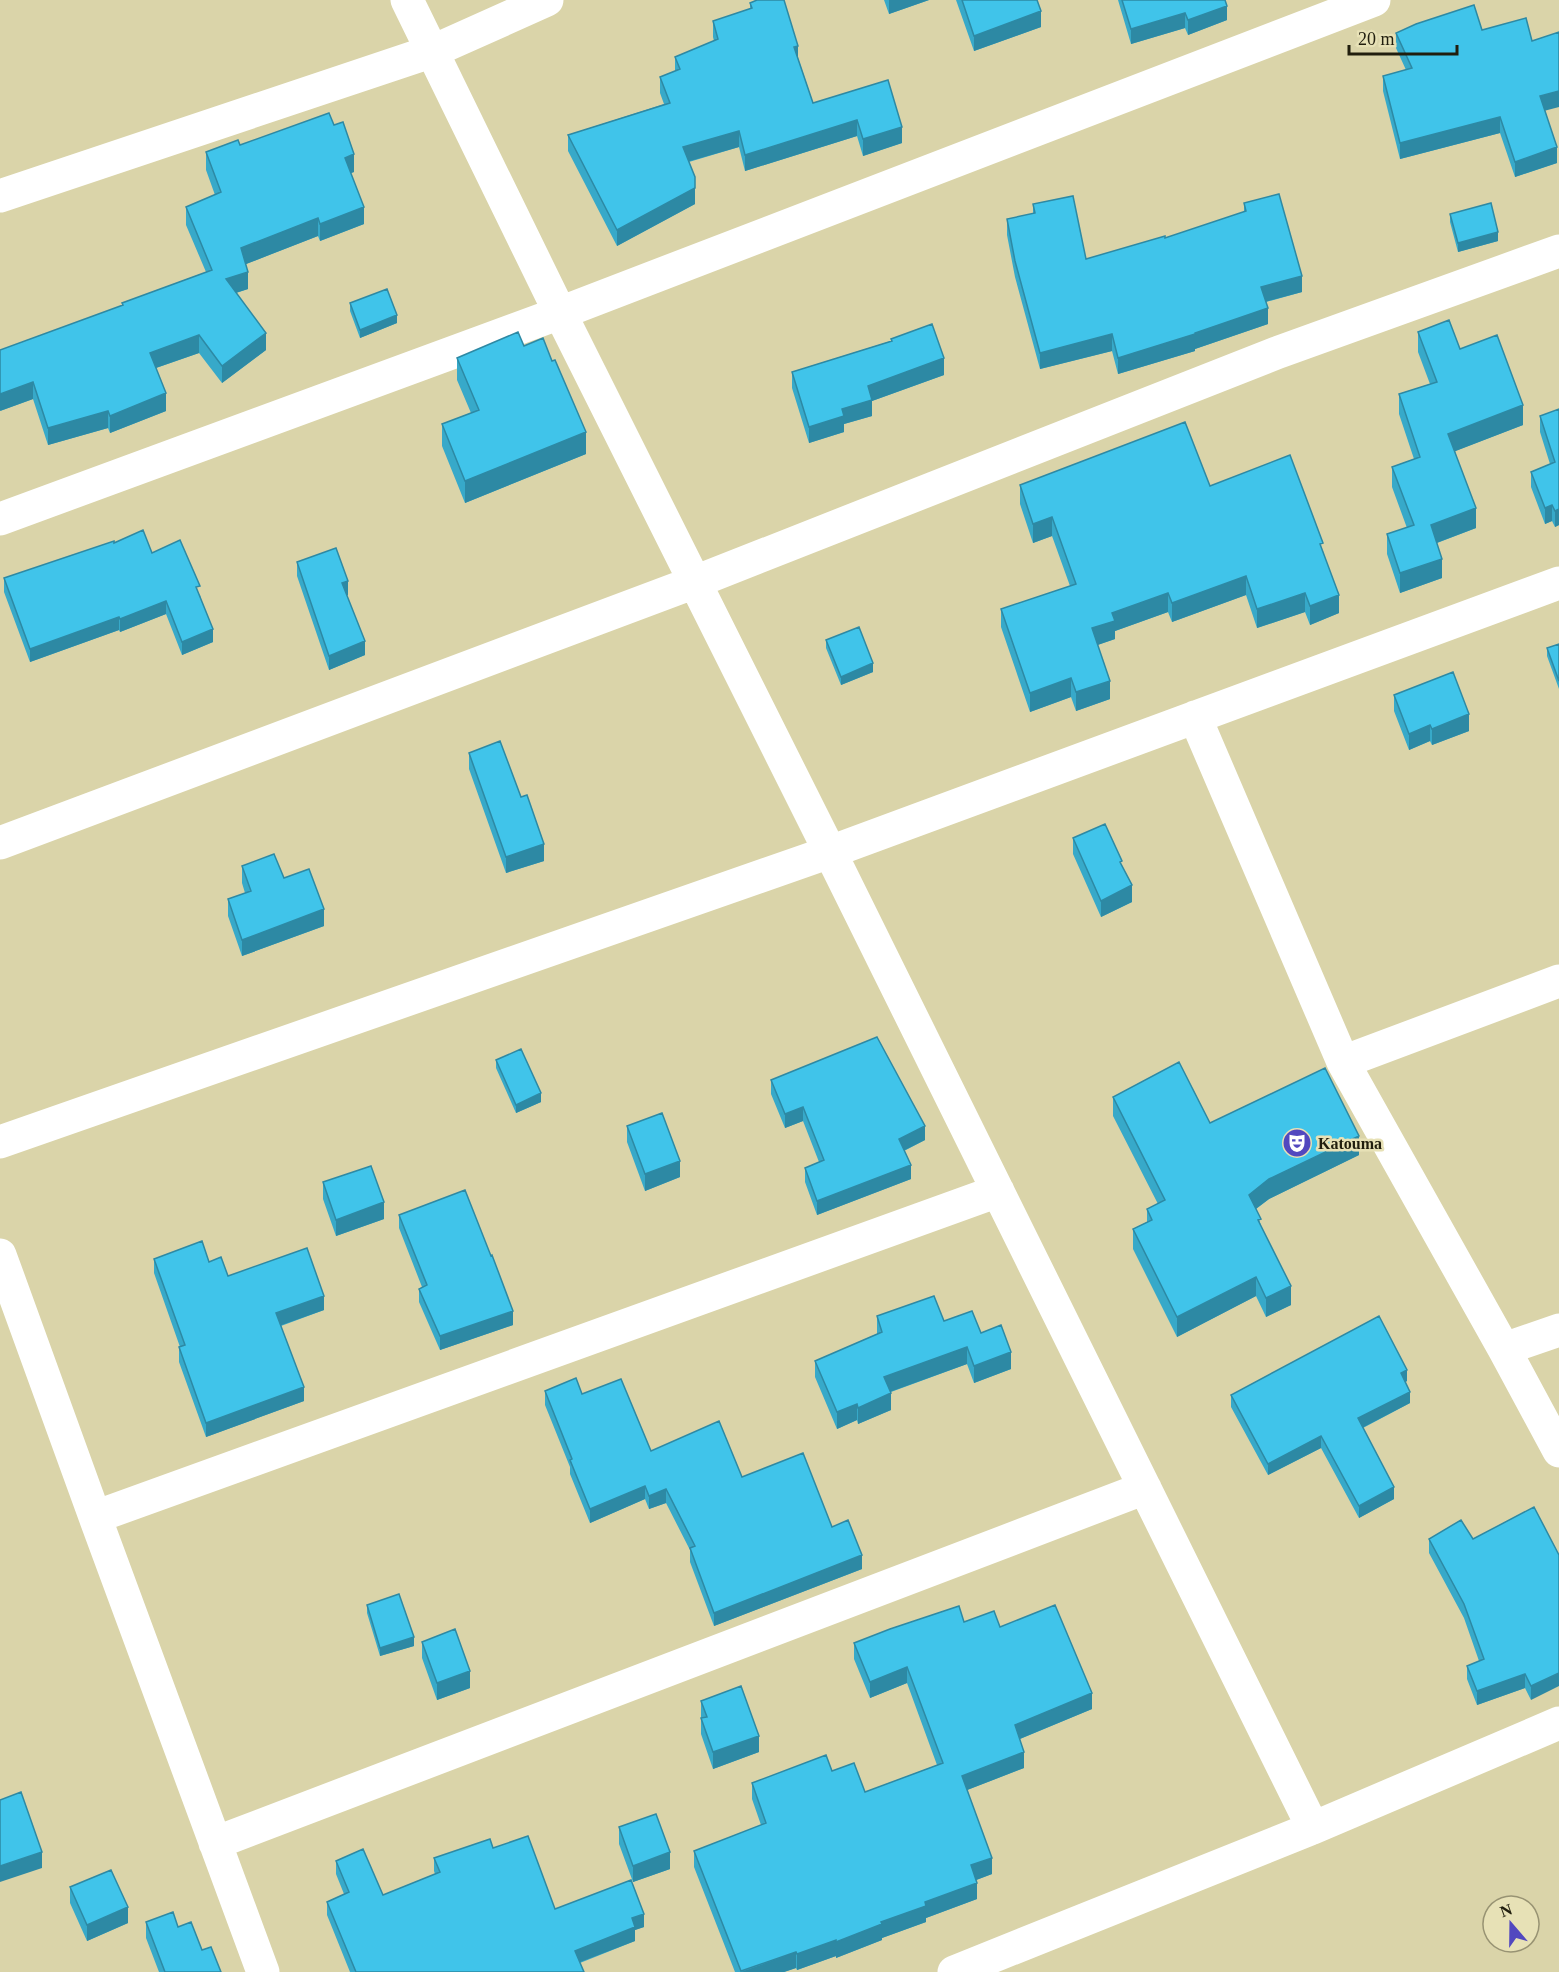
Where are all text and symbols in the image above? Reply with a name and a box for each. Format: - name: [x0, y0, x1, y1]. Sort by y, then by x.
- scale bar: [1349, 18, 1457, 56]
- text: 20 m: [1358, 29, 1395, 49]
- theatre icon: Katouma: [1281, 1127, 1313, 1159]
- place label: Katouma: [1318, 1135, 1382, 1152]
- north arrow: [1481, 1894, 1541, 1954]
- text: N: [1498, 1900, 1515, 1920]

